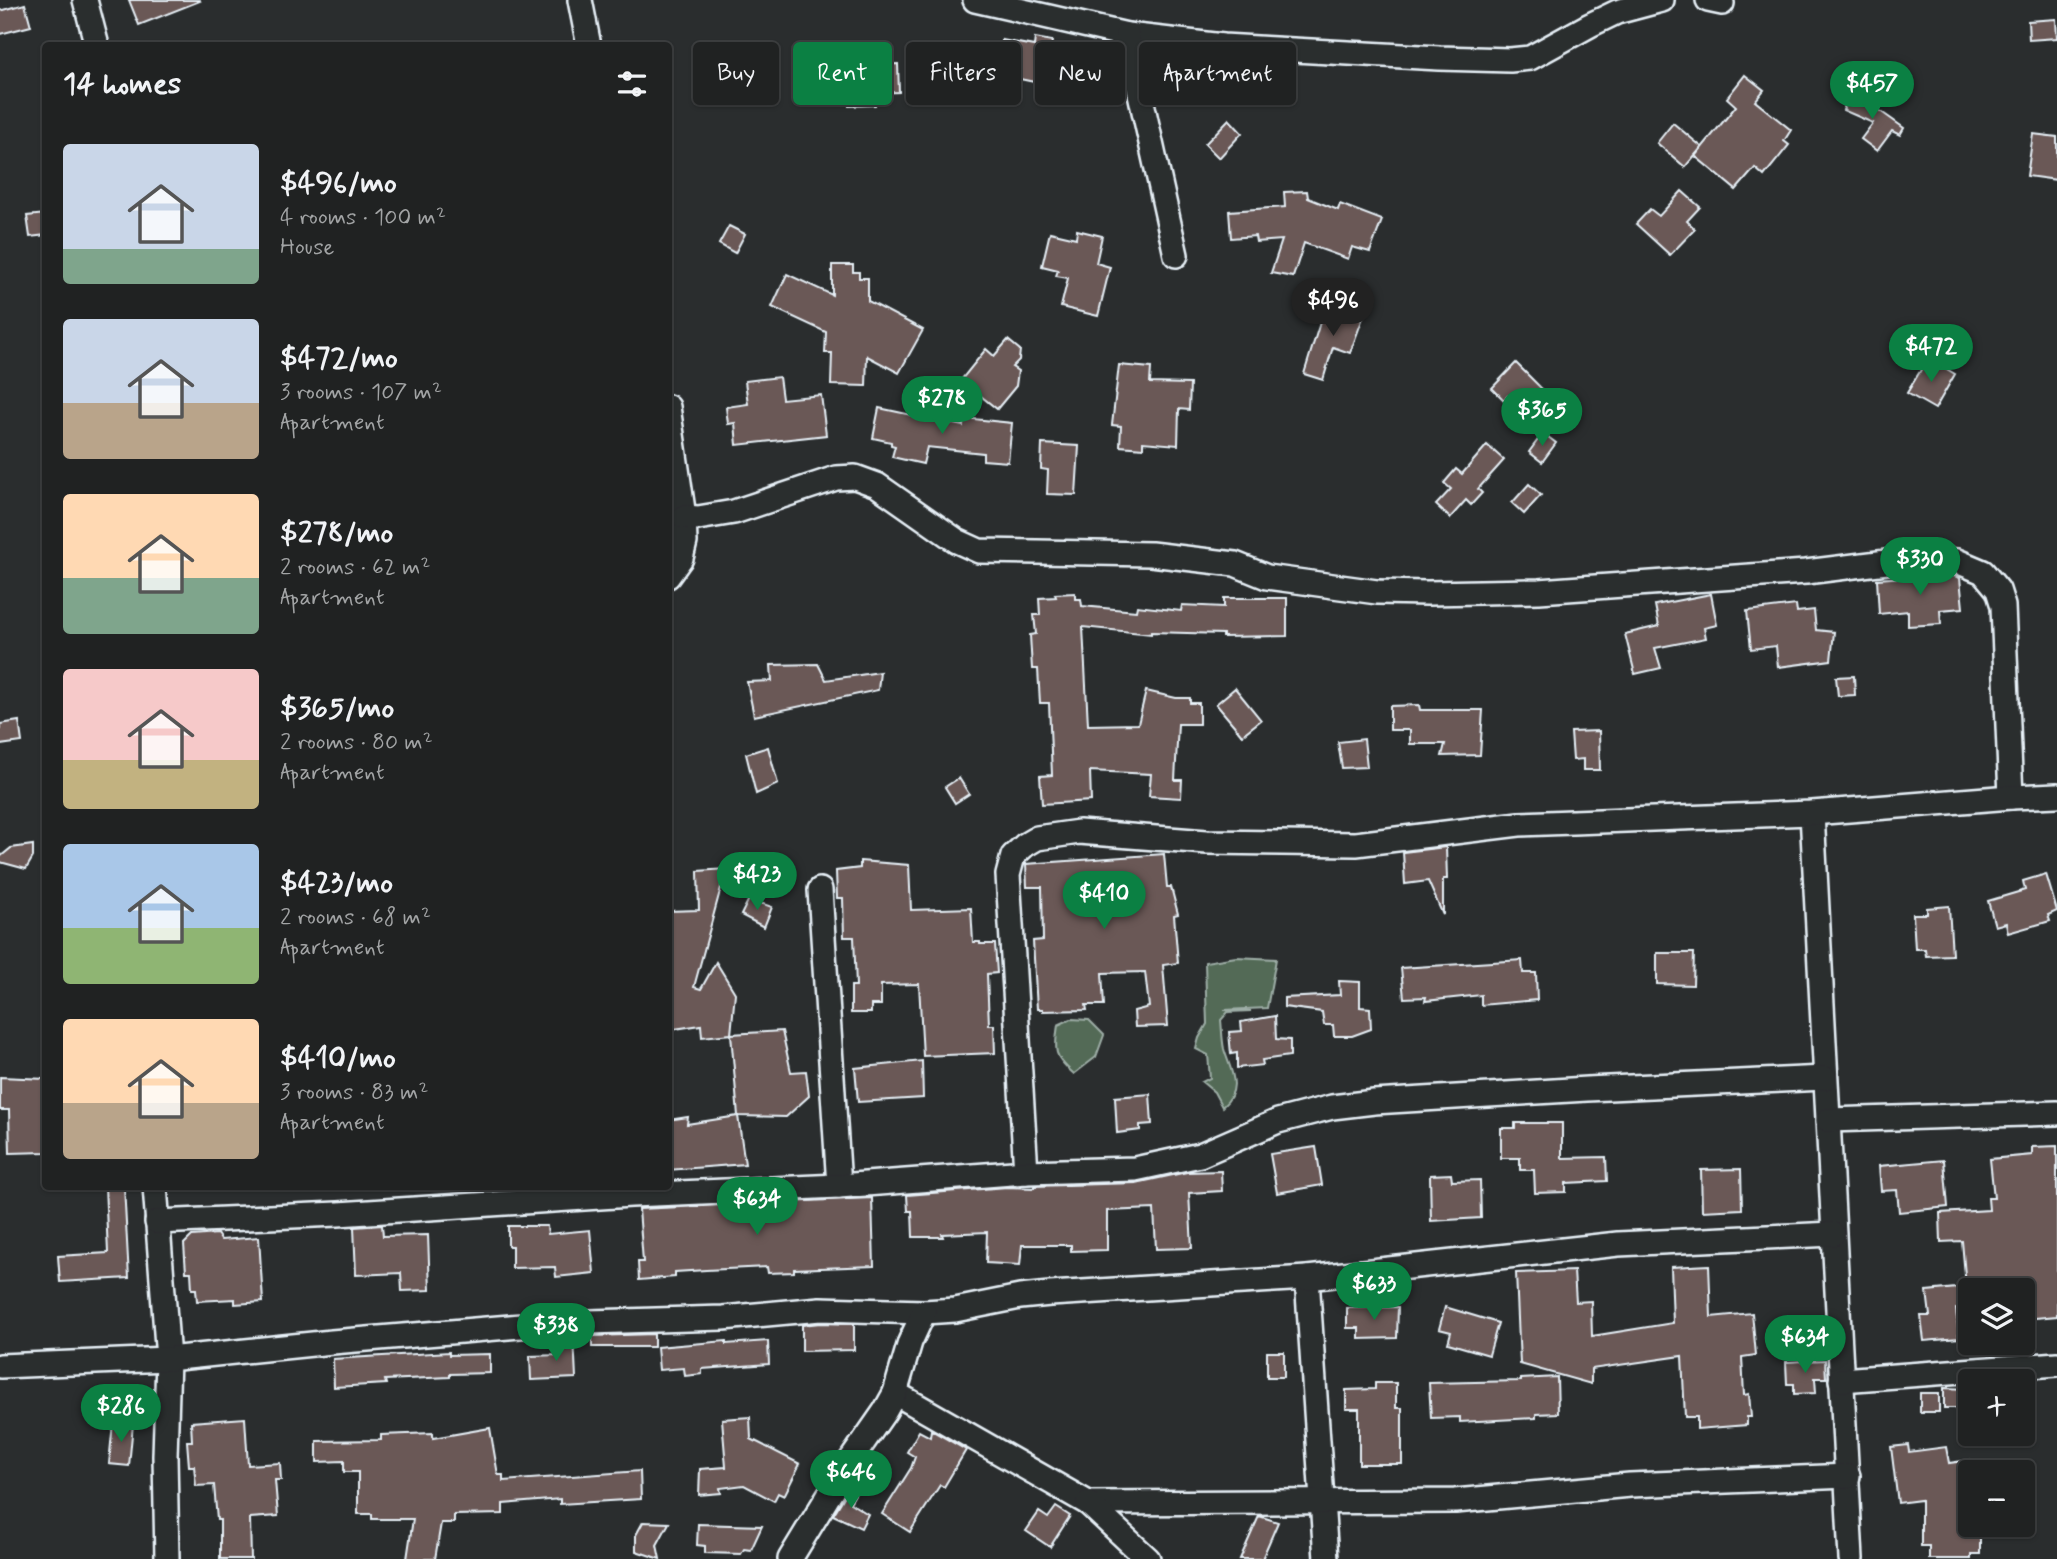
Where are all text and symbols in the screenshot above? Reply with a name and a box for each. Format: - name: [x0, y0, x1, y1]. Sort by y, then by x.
- chip: Buy: [693, 42, 779, 105]
- chip: Rent: [793, 42, 892, 105]
- chip: Filters: [906, 42, 1021, 105]
- chip: New: [1035, 42, 1125, 105]
- chip: Apartment: [1139, 42, 1296, 105]
- pin: $457: [1831, 61, 1913, 121]
- text: 14 homes: [63, 65, 181, 104]
- icon: filters: [613, 65, 651, 103]
- text: $457: [1846, 69, 1898, 99]
- text: $496/mo: [280, 164, 397, 203]
- icon: home: [119, 172, 203, 256]
- text: 4 rooms · 100 m²: [280, 203, 446, 233]
- text: House: [280, 233, 334, 263]
- pin: $496: [1292, 278, 1374, 338]
- text: $496: [1307, 286, 1359, 316]
- pin: $472: [1890, 324, 1972, 384]
- text: $472: [1905, 332, 1957, 362]
- text: $472/mo: [280, 339, 398, 378]
- icon: home: [119, 347, 203, 431]
- pin: $278: [901, 376, 983, 436]
- text: 3 rooms · 107 m²: [280, 378, 442, 408]
- text: $278: [918, 384, 966, 414]
- pin: $365: [1501, 388, 1583, 448]
- text: $365: [1517, 396, 1567, 426]
- text: Apartment: [280, 408, 385, 438]
- text: $278/mo: [280, 514, 393, 553]
- icon: home: [119, 522, 203, 606]
- pin: $330: [1879, 538, 1961, 597]
- text: $330: [1896, 545, 1944, 575]
- text: 2 rooms · 62 m²: [280, 553, 431, 583]
- text: Apartment: [280, 583, 385, 613]
- text: $365/mo: [280, 689, 394, 728]
- icon: home: [119, 697, 203, 781]
- text: 2 rooms · 80 m²: [280, 728, 433, 758]
- text: Apartment: [280, 758, 385, 788]
- pin: $423: [716, 852, 798, 912]
- text: $423: [733, 860, 781, 890]
- text: $423/mo: [280, 864, 393, 903]
- icon: home: [119, 872, 203, 956]
- pin: $410: [1063, 872, 1145, 931]
- text: $410: [1079, 879, 1129, 909]
- text: 2 rooms · 68 m²: [280, 903, 431, 933]
- text: Apartment: [280, 933, 385, 963]
- text: $410/mo: [280, 1039, 396, 1078]
- icon: home: [119, 1047, 203, 1131]
- text: 3 rooms · 83 m²: [280, 1078, 428, 1108]
- text: Apartment: [280, 1108, 385, 1138]
- pin: $634: [716, 1178, 798, 1237]
- text: $634: [733, 1185, 781, 1215]
- pin: $633: [1333, 1262, 1415, 1322]
- text: $633: [1352, 1270, 1396, 1300]
- map controls: [1958, 1278, 2035, 1537]
- button: layers: [1958, 1278, 2035, 1355]
- pin: $338: [515, 1304, 597, 1363]
- text: $338: [533, 1311, 579, 1341]
- pin: $634: [1764, 1316, 1846, 1375]
- text: $634: [1781, 1323, 1829, 1353]
- button: +: [1958, 1369, 2035, 1446]
- pin: $286: [80, 1384, 162, 1444]
- text: $286: [97, 1392, 145, 1422]
- pin: $646: [810, 1450, 892, 1510]
- text: $646: [826, 1458, 876, 1488]
- button: −: [1958, 1460, 2035, 1537]

